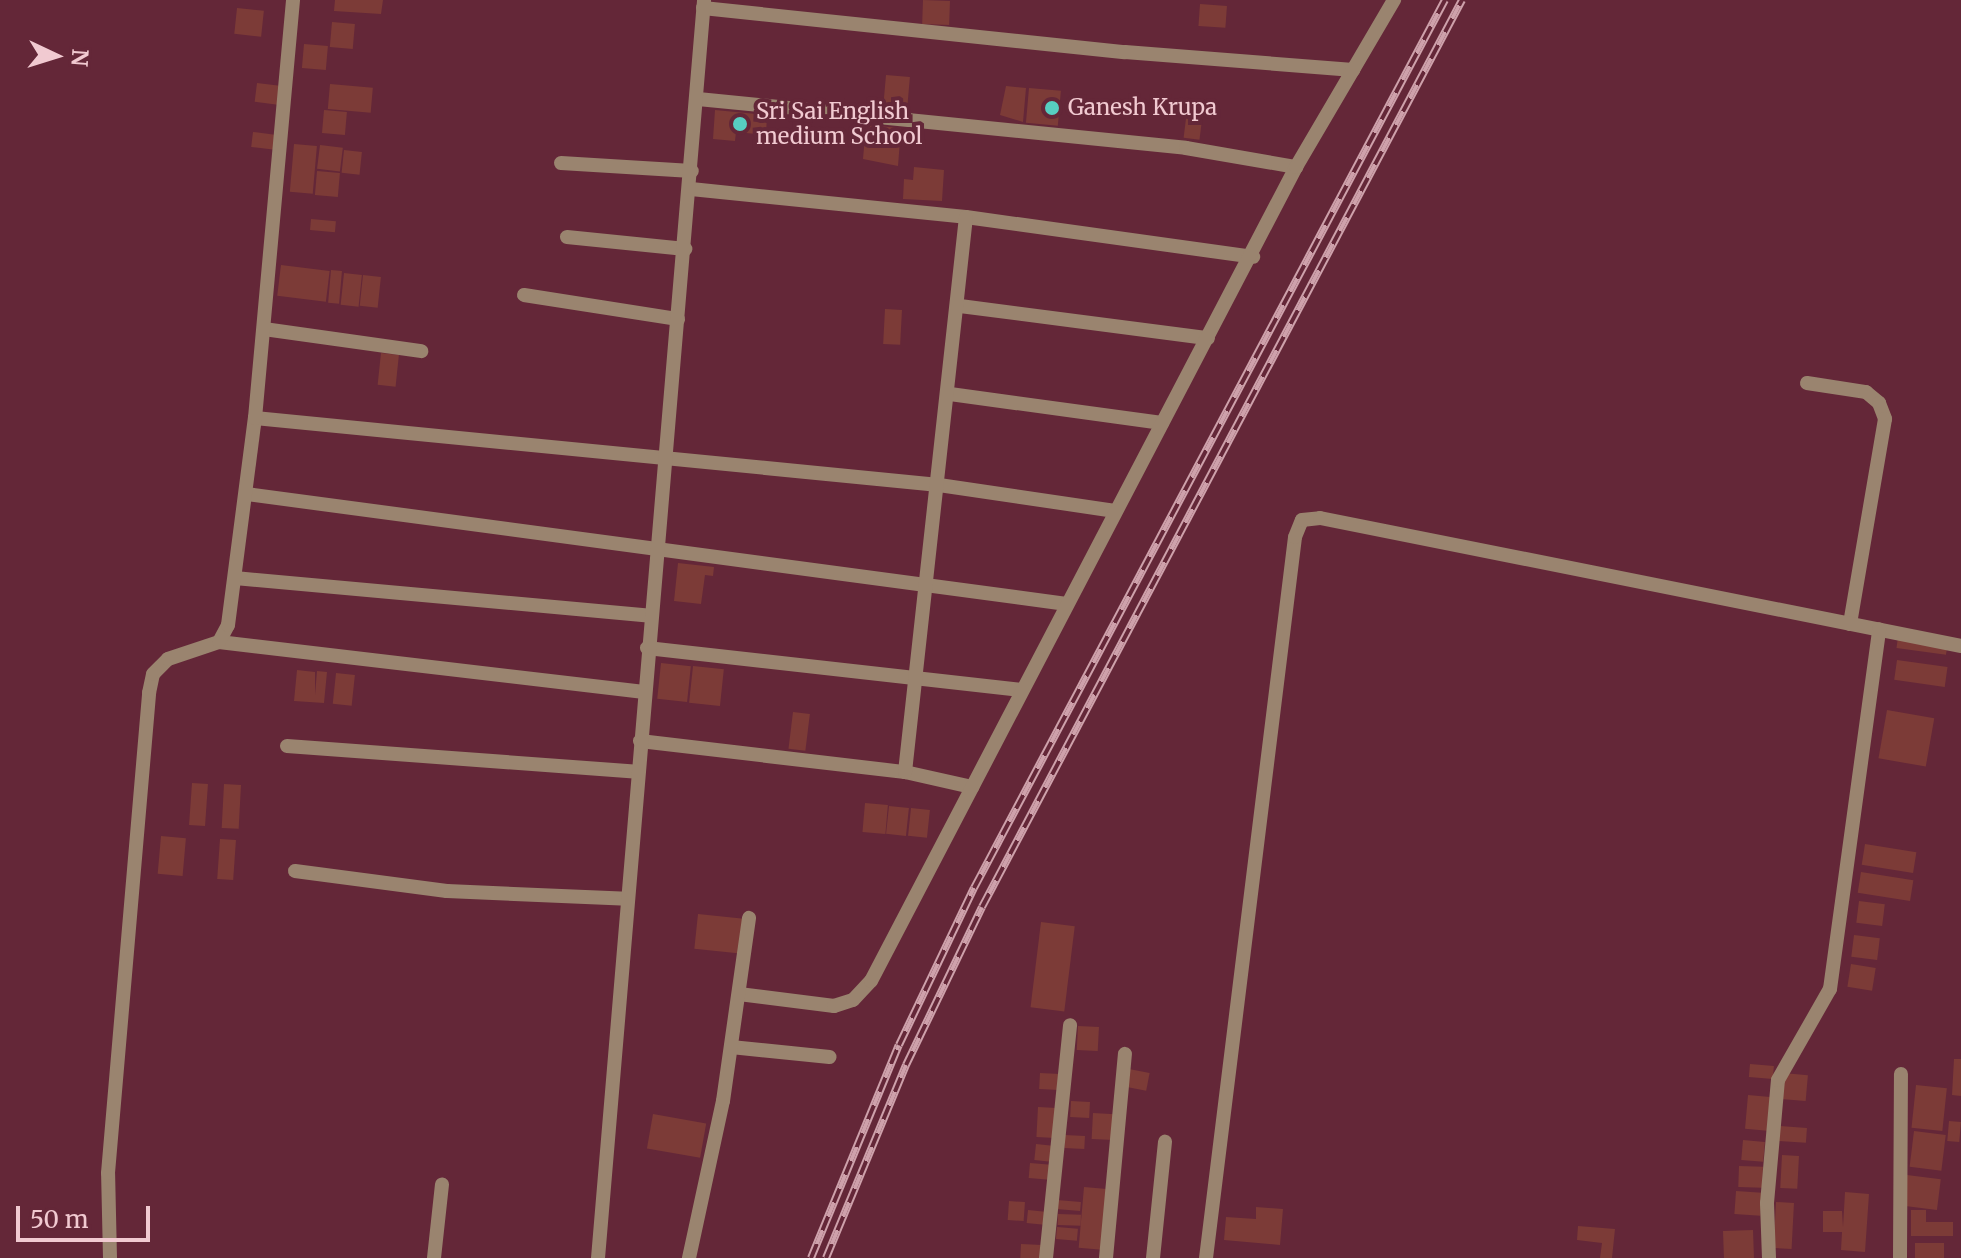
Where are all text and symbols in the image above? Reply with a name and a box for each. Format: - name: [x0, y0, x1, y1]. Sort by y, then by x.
- north arrow: [16, 16, 96, 96]
- text: N: [65, 48, 95, 67]
- place label: Ganesh Krupa: [1068, 95, 1217, 121]
- place label: Sri Sai English medium School: [756, 98, 922, 150]
- marker: Ganesh Krupa: [1043, 99, 1061, 117]
- marker: Sri Sai English medium School: [731, 115, 749, 133]
- scale bar: [20, 1190, 154, 1240]
- text: 50 m: [30, 1204, 89, 1235]

